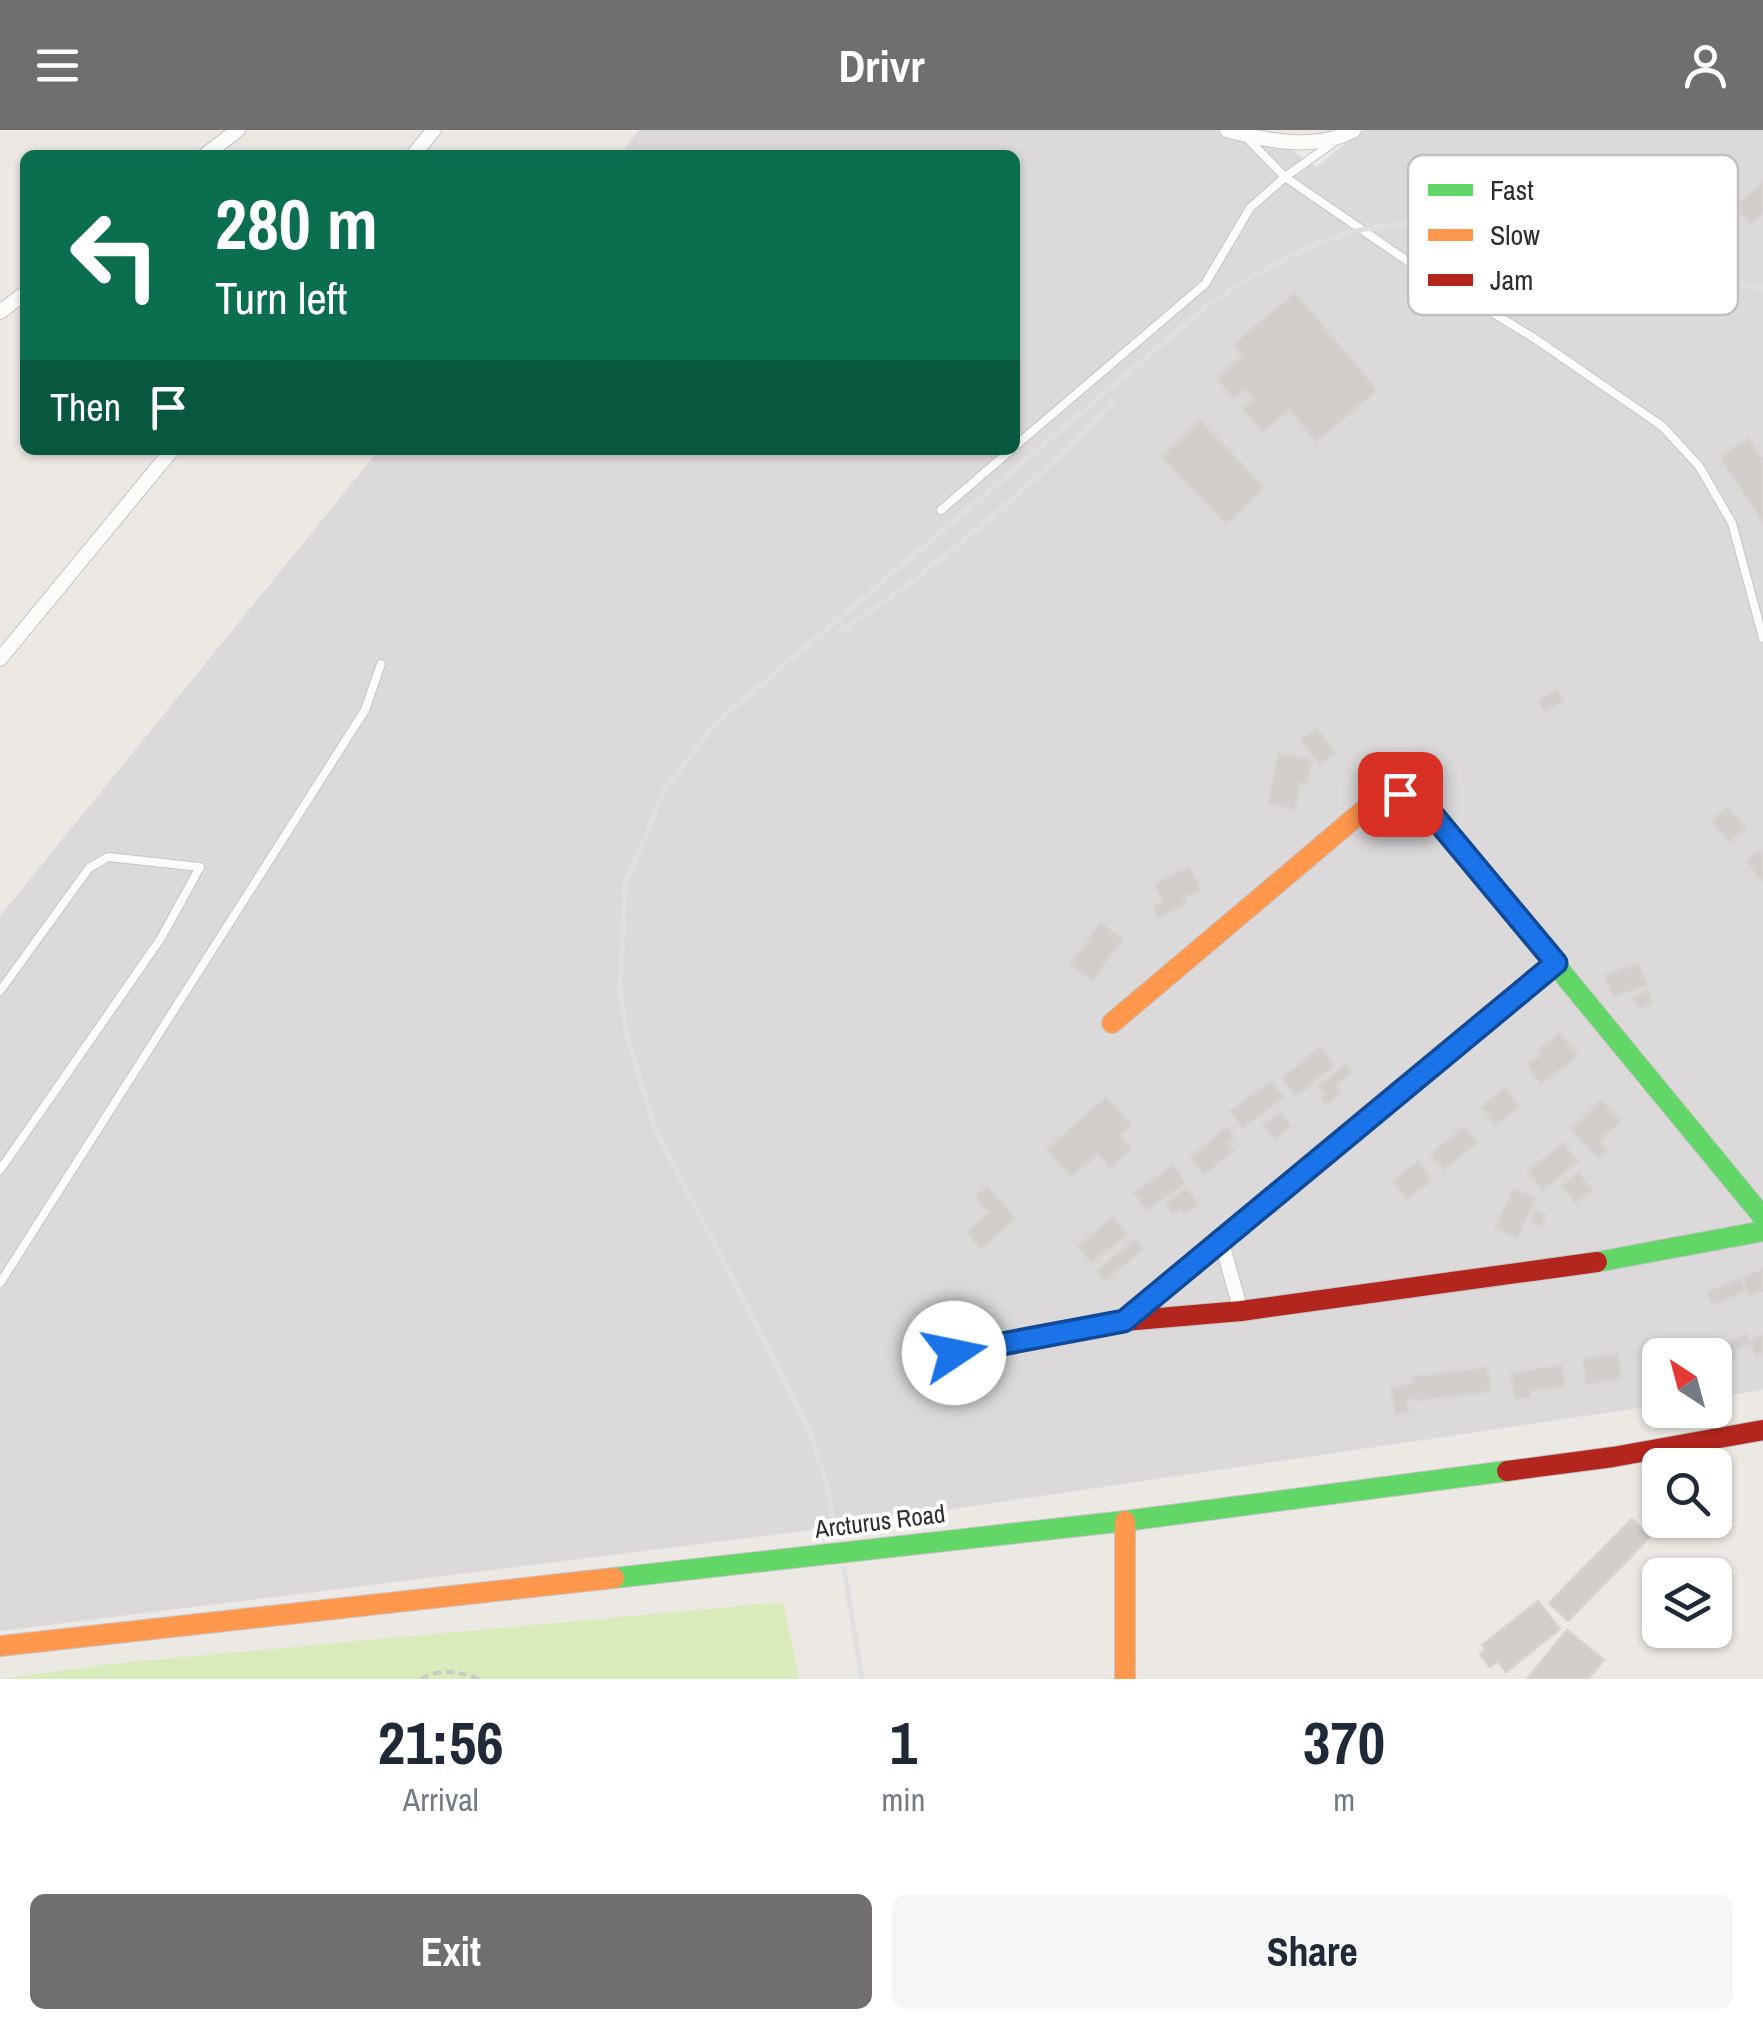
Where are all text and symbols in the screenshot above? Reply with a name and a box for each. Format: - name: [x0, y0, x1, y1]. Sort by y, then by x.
- text: Drivr: [838, 35, 925, 96]
- icon: menu: [30, 38, 85, 93]
- icon: person: [1678, 38, 1733, 93]
- legend: [1408, 155, 1738, 315]
- text: Fast: [1490, 171, 1534, 209]
- text: 280 m: [215, 177, 378, 271]
- icon: left: [50, 190, 180, 320]
- text: Slow: [1490, 216, 1540, 254]
- text: Jam: [1490, 261, 1533, 299]
- text: Turn left: [215, 267, 347, 328]
- icon: arrive: [141, 380, 196, 435]
- text: Then: [50, 382, 121, 433]
- pin: [1358, 752, 1443, 837]
- icon: arrive: [1373, 767, 1428, 822]
- position arrow: [902, 1301, 1006, 1405]
- north arrow: [1642, 1338, 1732, 1428]
- map controls: [1642, 1338, 1732, 1648]
- button: search: [1642, 1448, 1732, 1538]
- street label: Arcturus Road: [812, 1496, 947, 1546]
- button: layers: [1642, 1558, 1732, 1648]
- text: 21:56: [378, 1702, 504, 1783]
- text: 1: [890, 1702, 917, 1783]
- text: 370: [1303, 1702, 1385, 1783]
- text: Arrival: [403, 1778, 479, 1821]
- text: min: [881, 1778, 925, 1821]
- text: m: [1333, 1778, 1355, 1821]
- button: Exit: [30, 1894, 872, 2009]
- button: Share: [892, 1894, 1733, 2009]

